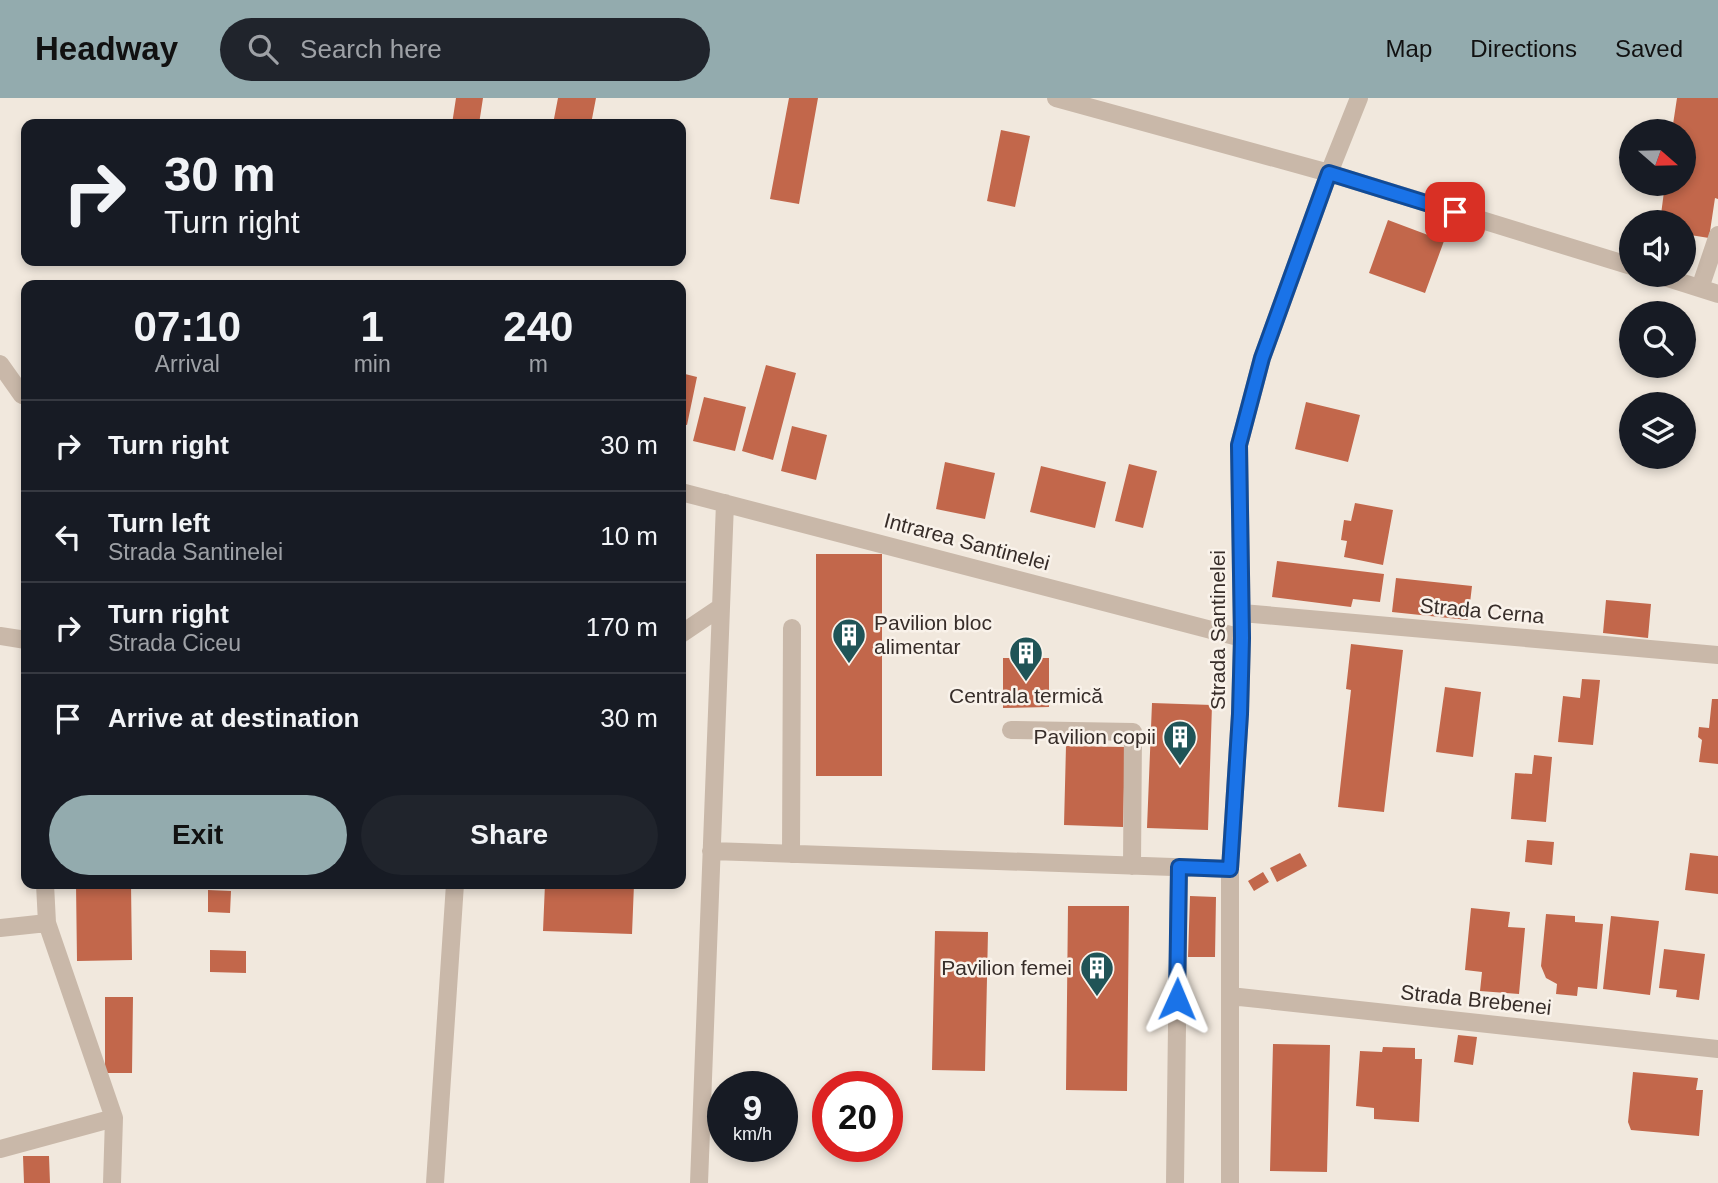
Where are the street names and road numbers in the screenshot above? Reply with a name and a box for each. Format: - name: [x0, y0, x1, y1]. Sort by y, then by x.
- street label: Intrarea Santinelei: [882, 508, 1052, 575]
- street label: Strada Santinelei: [1206, 550, 1229, 710]
- street label: Strada Cerna: [1419, 594, 1546, 627]
- street label: Strada Brebenei: [1399, 980, 1553, 1019]

